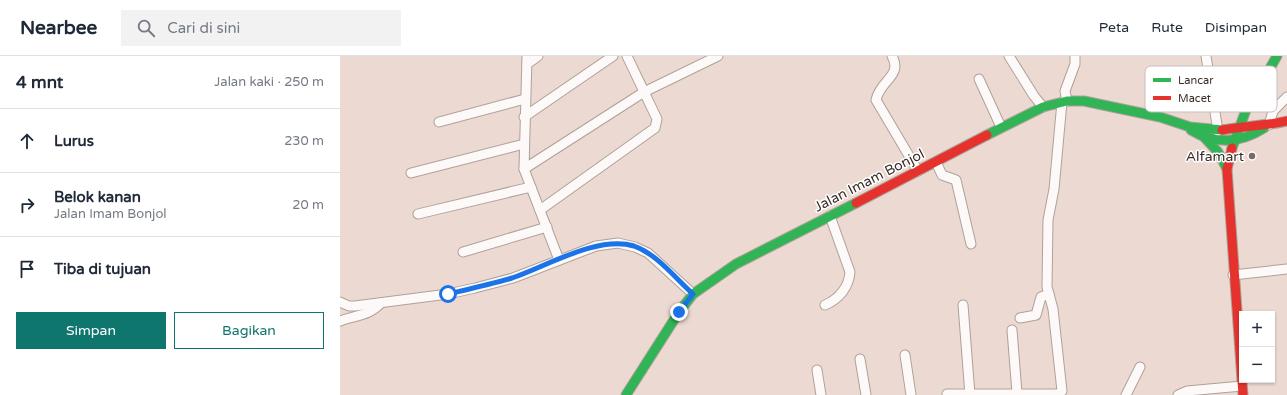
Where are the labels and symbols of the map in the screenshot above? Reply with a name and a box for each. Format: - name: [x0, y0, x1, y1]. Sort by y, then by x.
- legend: [1145, 66, 1277, 112]
- text: Lancar: [1178, 74, 1214, 87]
- text: Macet: [1178, 92, 1211, 105]
- street label: Jalan Imam Bonjol: [811, 145, 927, 216]
- place label: Alfamart: [1186, 148, 1245, 165]
- marker: Alfamart: [1247, 151, 1257, 161]
- route start: [439, 285, 457, 303]
- route end: [670, 303, 688, 321]

